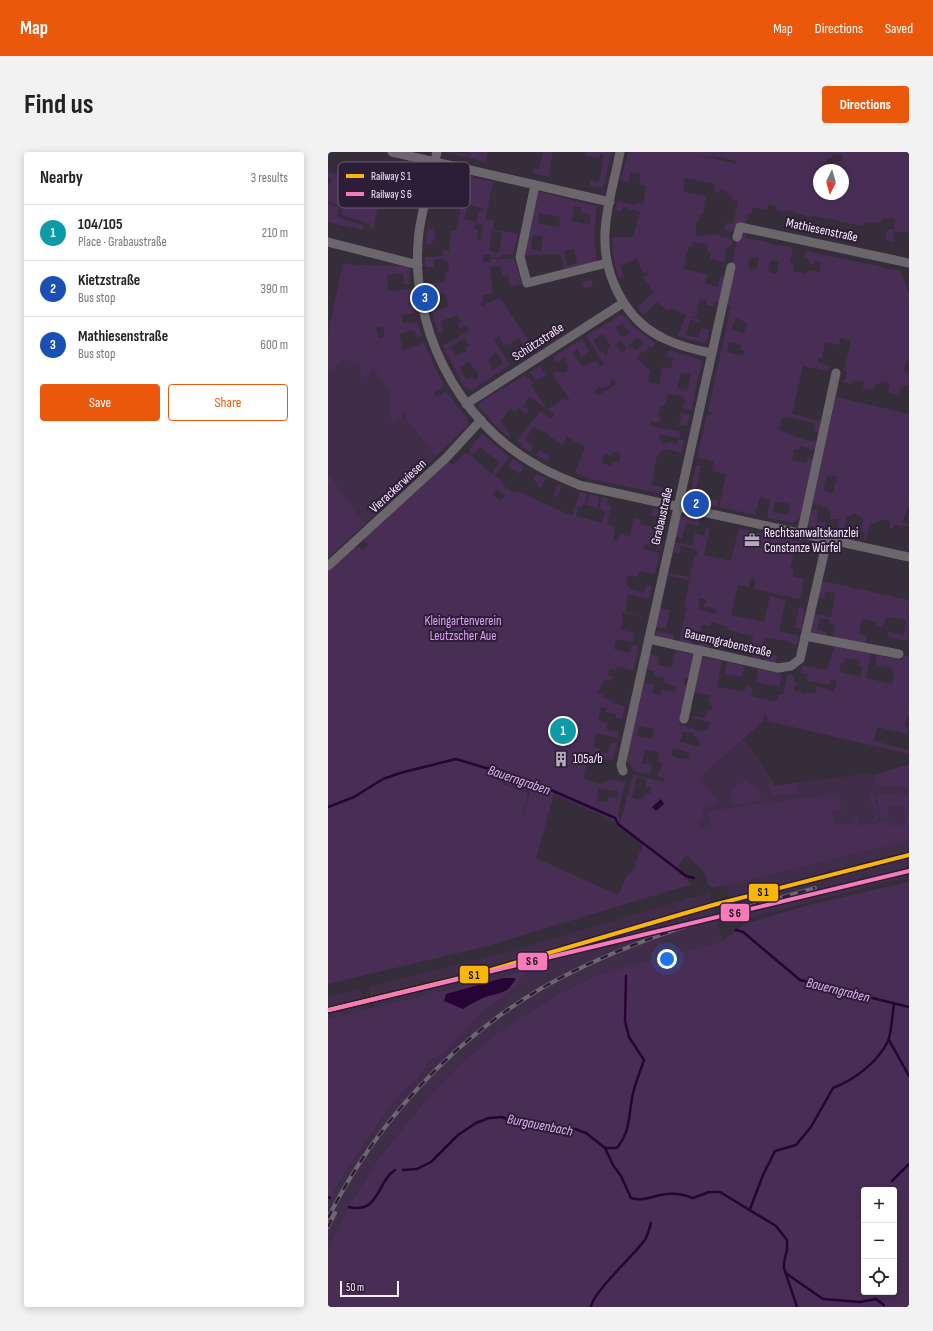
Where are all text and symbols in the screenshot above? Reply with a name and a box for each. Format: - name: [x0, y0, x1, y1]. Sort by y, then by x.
- text: Map: [20, 17, 48, 40]
- text: Map: [773, 20, 793, 37]
- text: Directions: [815, 20, 863, 37]
- text: Saved: [885, 20, 913, 37]
- button: Directions: [822, 86, 909, 123]
- text: Find us: [24, 88, 93, 121]
- legend: [338, 162, 470, 208]
- north arrow: [813, 164, 849, 200]
- text: Nearby: [40, 168, 83, 188]
- text: 3 results: [251, 170, 288, 186]
- text: Railway S 1: [371, 170, 411, 183]
- text: Railway S 6: [371, 188, 412, 201]
- text: 104/105: [78, 215, 123, 234]
- street label: Mathiesenstraße: [785, 215, 859, 245]
- text: 1: [50, 225, 56, 241]
- text: 210 m: [262, 225, 288, 241]
- text: Place · Grabaustraße: [78, 234, 167, 250]
- text: Kietzstraße: [78, 271, 140, 290]
- text: 2: [50, 281, 56, 297]
- text: 390 m: [261, 281, 288, 297]
- pin: 3: [412, 283, 438, 313]
- text: Bus stop: [78, 290, 115, 306]
- street label: Schützstraße: [509, 319, 567, 365]
- text: Mathiesenstraße: [78, 327, 168, 346]
- text: 3: [50, 337, 56, 353]
- text: 600 m: [260, 337, 288, 353]
- text: Bus stop: [78, 346, 115, 362]
- button: Save: [40, 384, 160, 421]
- button: Share: [168, 384, 288, 421]
- street label: Vierackerwiesen: [366, 456, 430, 516]
- street label: Grabaustraße: [648, 486, 676, 546]
- pin: 2: [683, 489, 709, 519]
- place label: Rechtsanwaltskanzlei Constanze Würfel: [764, 525, 858, 556]
- office icon: Rechtsanwaltskanzlei Constanze Würfel: [743, 531, 761, 549]
- park label: Kleingartenverein Leutzscher Aue: [425, 613, 501, 644]
- street label: Bauerngrabenstraße: [683, 625, 773, 661]
- pin: 1: [550, 716, 576, 746]
- building icon: 105a/b: [552, 750, 570, 768]
- place label: 105a/b: [573, 751, 603, 767]
- water label: Bauerngraben: [486, 761, 553, 799]
- line badge: S 1: [748, 883, 779, 902]
- text: S 1: [758, 886, 769, 899]
- line badge: S 6: [720, 903, 750, 922]
- text: S 6: [729, 907, 741, 920]
- your location: [657, 949, 677, 969]
- line badge: S 6: [517, 952, 548, 971]
- text: S 6: [526, 955, 538, 968]
- line badge: S 1: [459, 965, 489, 984]
- text: S 1: [469, 969, 480, 982]
- water label: Bauerngraben: [804, 974, 872, 1006]
- water label: Burgauenbach: [506, 1110, 574, 1140]
- map controls: [861, 1187, 897, 1295]
- button: +: [861, 1187, 897, 1223]
- button: −: [861, 1223, 897, 1259]
- button: locate: [861, 1259, 897, 1295]
- scale bar: [340, 1279, 399, 1298]
- text: 50 m: [346, 1281, 364, 1294]

